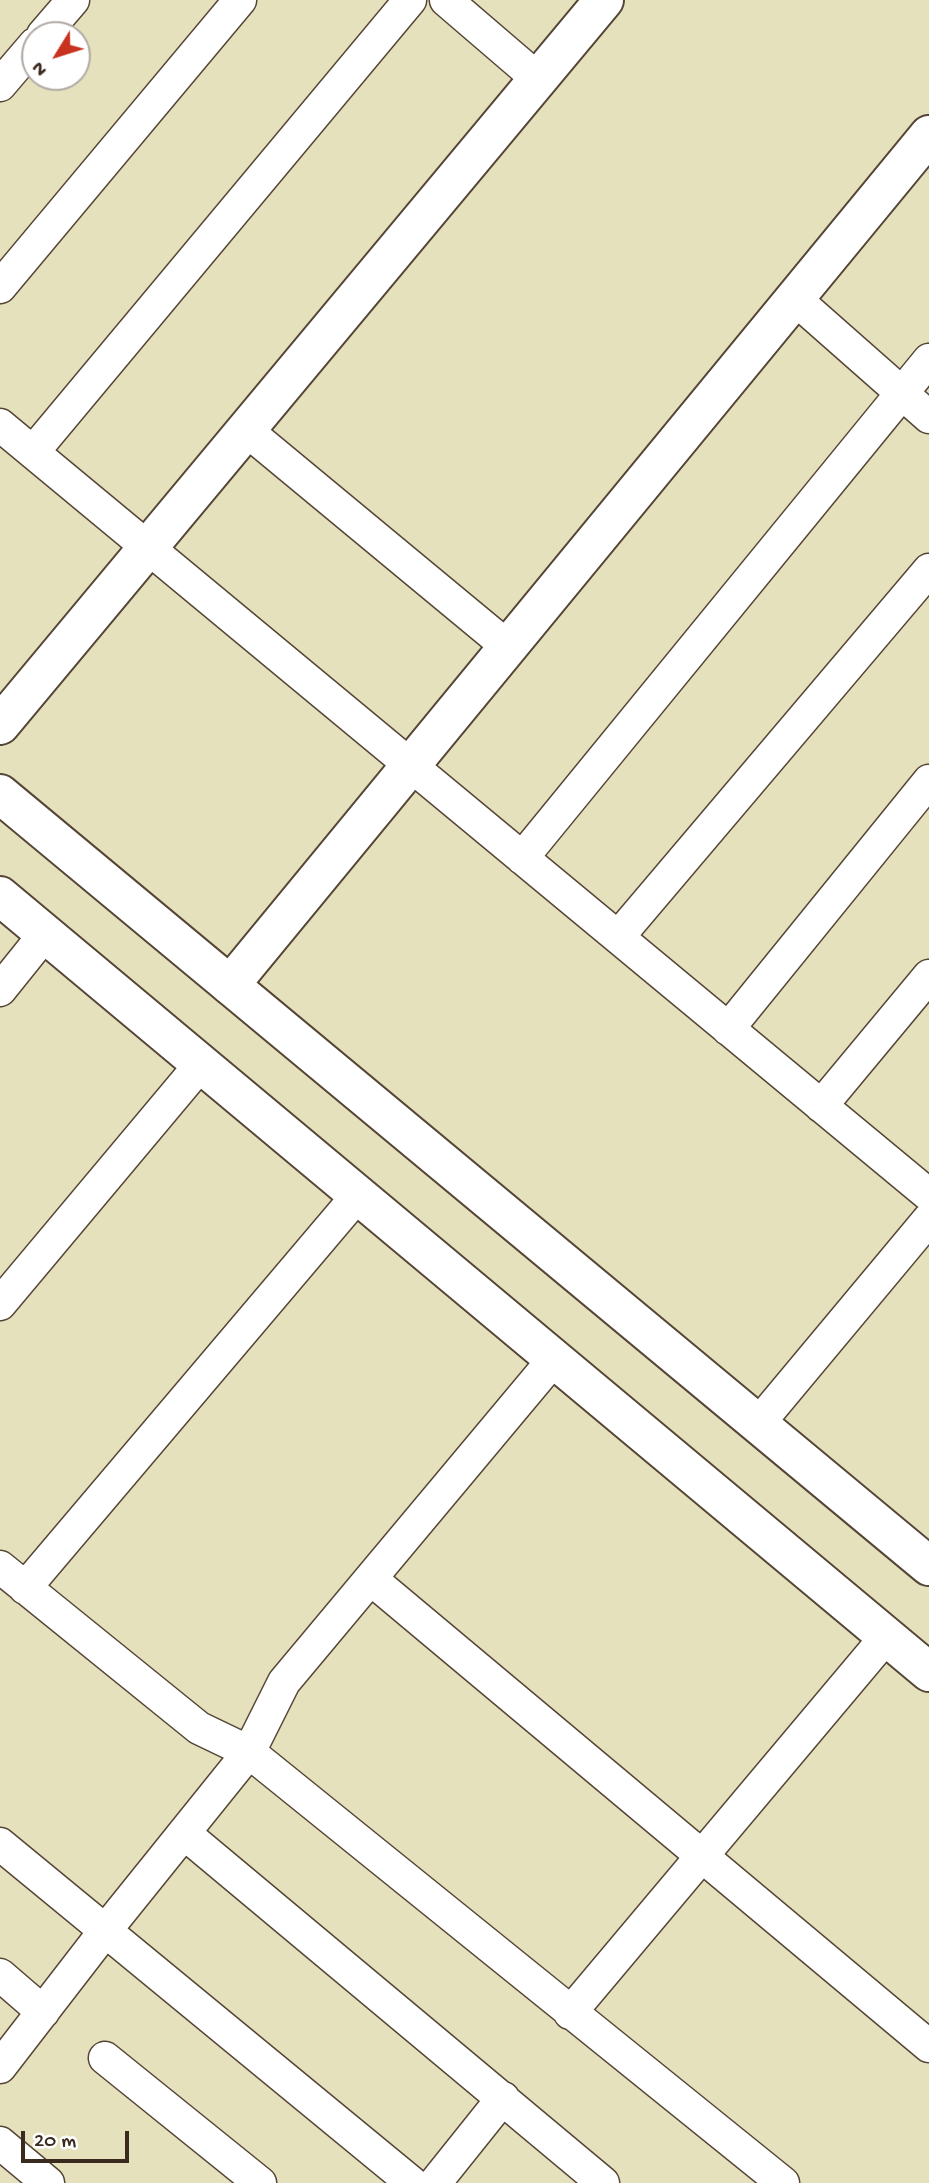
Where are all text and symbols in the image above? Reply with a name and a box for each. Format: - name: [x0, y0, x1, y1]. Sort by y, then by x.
- north arrow: [21, 21, 91, 91]
- text: N: [28, 56, 54, 80]
- scale bar: [24, 2116, 133, 2160]
- text: 20 m: [34, 2130, 76, 2155]

